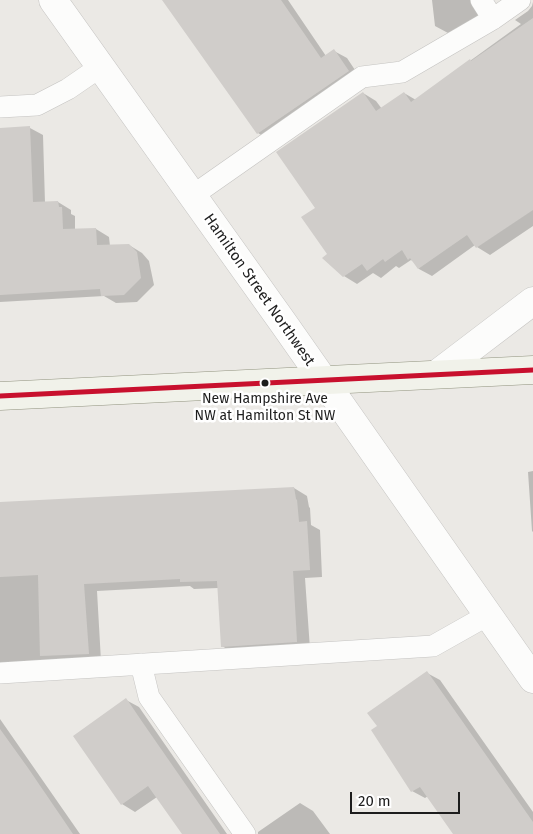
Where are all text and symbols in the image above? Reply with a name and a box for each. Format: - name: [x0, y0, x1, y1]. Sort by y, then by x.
- street label: Hamilton Street Northwest: [200, 210, 318, 370]
- marker: New Hampshire Ave NW at Hamilton St NW: [260, 378, 270, 388]
- place label: New Hampshire Ave NW at Hamilton St NW: [195, 391, 335, 424]
- scale bar: [353, 782, 463, 814]
- text: 20 m: [358, 792, 391, 810]

